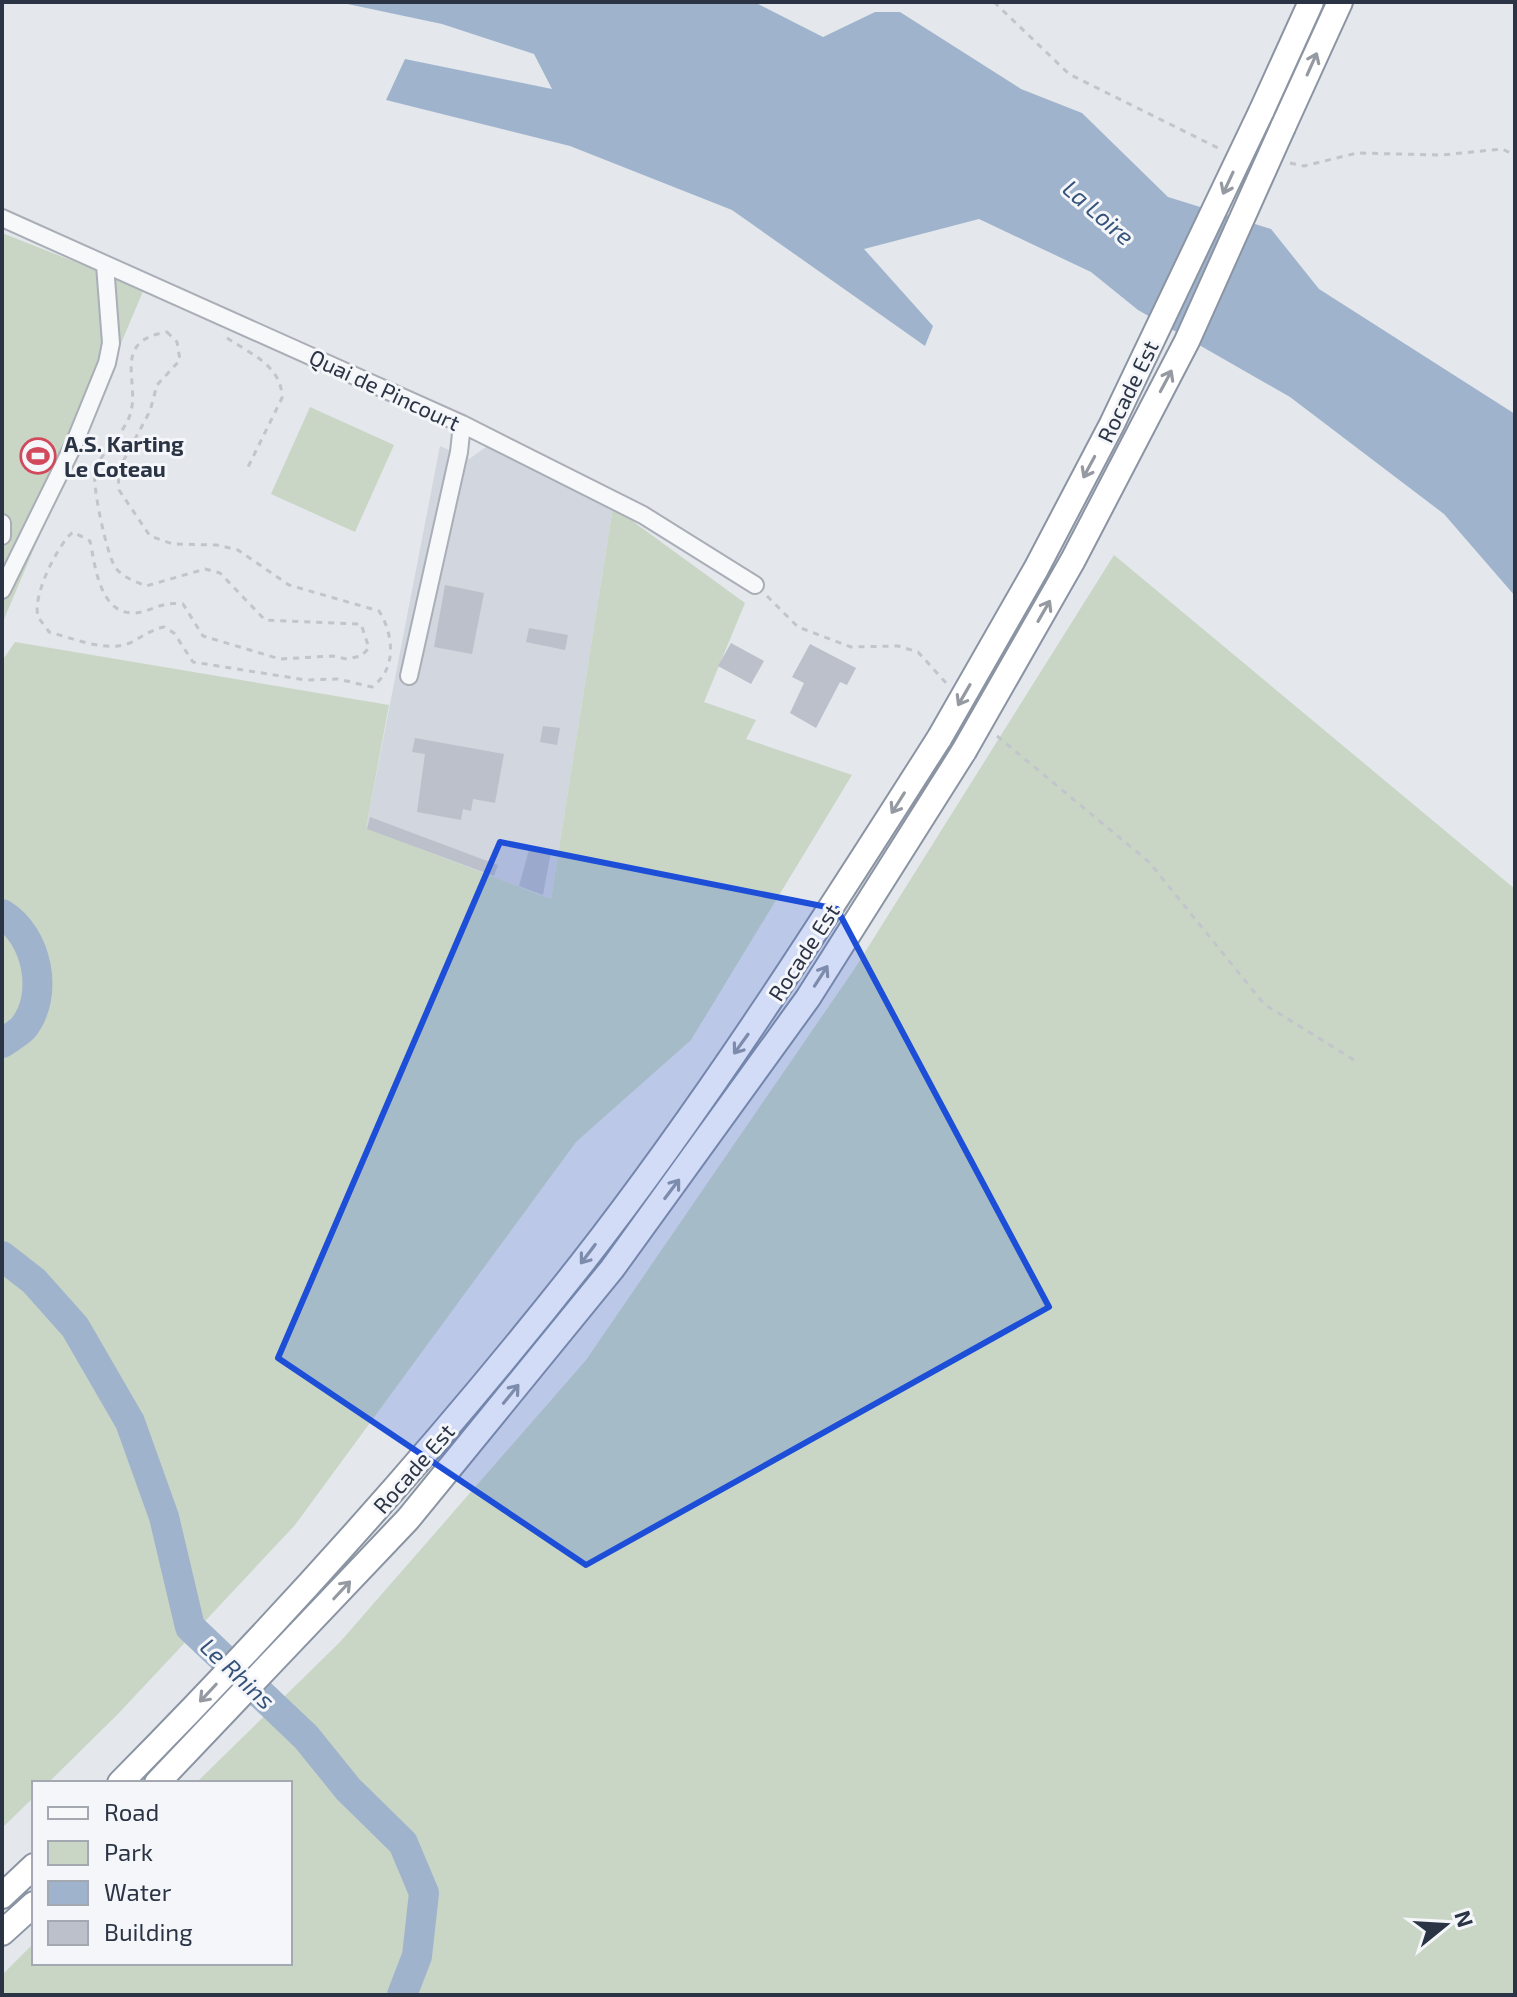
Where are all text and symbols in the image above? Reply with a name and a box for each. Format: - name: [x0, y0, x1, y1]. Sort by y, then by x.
- one-way arrow: [1305, 53, 1320, 77]
- one-way arrow: [1220, 170, 1235, 194]
- water label: La Loire: [1057, 173, 1141, 251]
- street label: Rocade Est: [1091, 336, 1163, 446]
- street label: Quai de Pincourt: [305, 343, 464, 436]
- one-way arrow: [1159, 370, 1175, 394]
- place label: A.S. Karting Le Coteau: [64, 430, 184, 481]
- sports icon: A.S. Karting Le Coteau: [19, 437, 57, 475]
- one-way arrow: [1081, 454, 1097, 478]
- one-way arrow: [1037, 599, 1052, 623]
- one-way arrow: [956, 683, 972, 706]
- one-way arrow: [890, 791, 906, 814]
- street label: Rocade Est: [762, 899, 844, 1005]
- one-way arrow: [813, 966, 830, 988]
- one-way arrow: [733, 1033, 749, 1055]
- one-way arrow: [663, 1179, 680, 1200]
- one-way arrow: [579, 1243, 596, 1265]
- one-way arrow: [502, 1383, 520, 1404]
- street label: Rocade Est: [367, 1418, 459, 1518]
- one-way arrow: [332, 1581, 350, 1601]
- water label: Le Rhins: [195, 1631, 281, 1715]
- one-way arrow: [198, 1683, 217, 1703]
- legend: [32, 1781, 292, 1965]
- text: Road: [104, 1797, 159, 1826]
- text: Park: [104, 1837, 153, 1866]
- text: Water: [104, 1877, 172, 1906]
- north arrow: [1405, 1885, 1485, 1965]
- text: N: [1450, 1907, 1480, 1930]
- text: Building: [104, 1917, 193, 1946]

